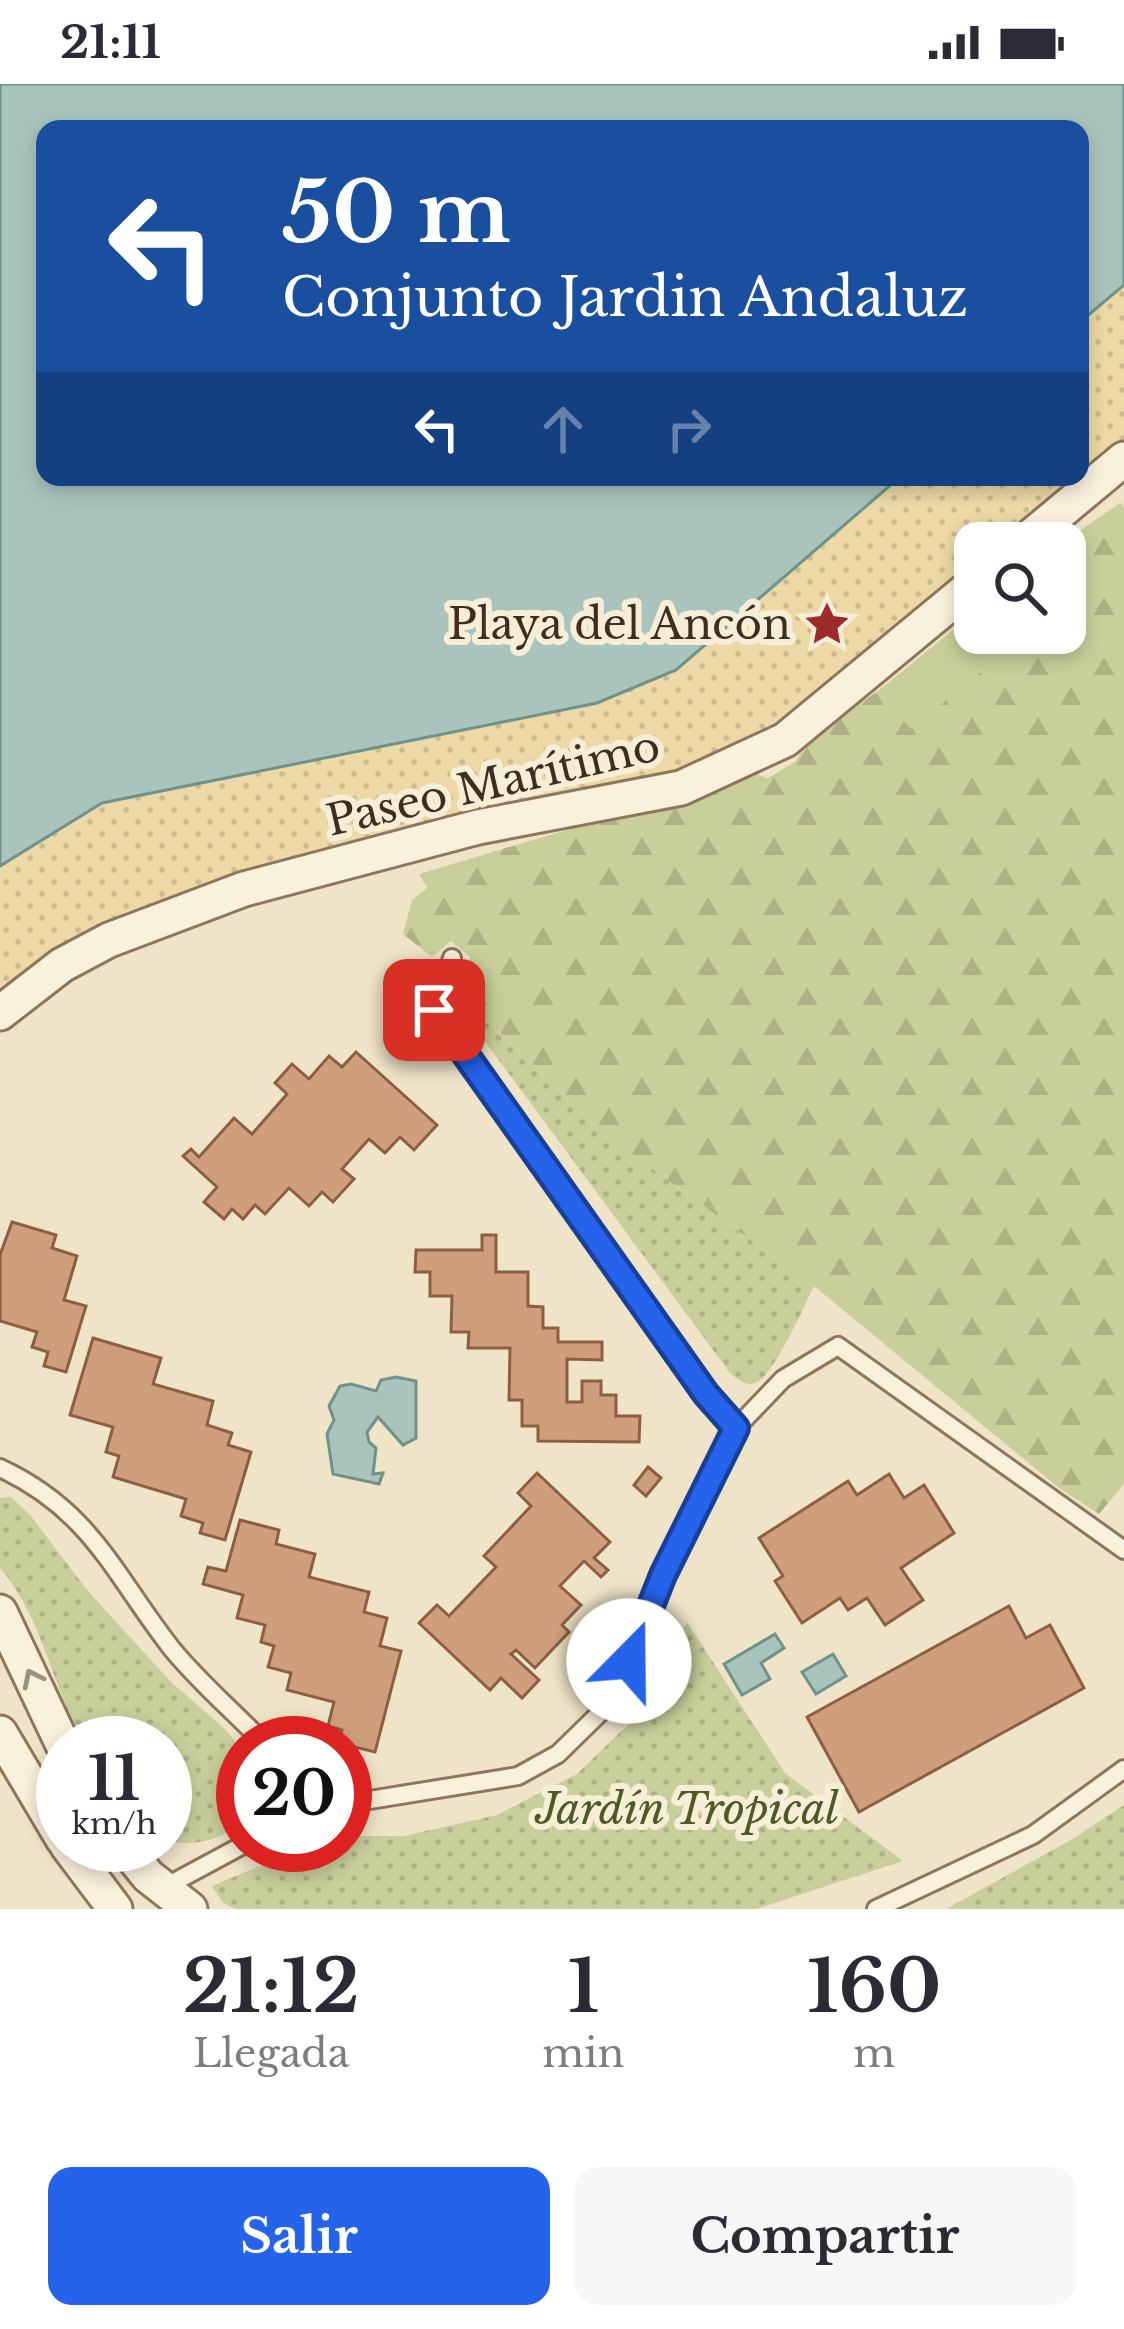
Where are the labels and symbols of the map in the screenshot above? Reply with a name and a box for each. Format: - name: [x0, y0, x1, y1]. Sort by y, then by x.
- place label: Playa del Ancón: [448, 598, 791, 650]
- place icon: Playa del Ancón: [802, 599, 852, 649]
- street label: Paseo Marítimo: [321, 719, 665, 847]
- pin: [383, 959, 485, 1061]
- position arrow: [566, 1598, 692, 1724]
- one-way arrow: [23, 1669, 47, 1690]
- speed limit sign: 20: [216, 1716, 372, 1872]
- park label: Jardín Tropical: [534, 1783, 839, 1835]

